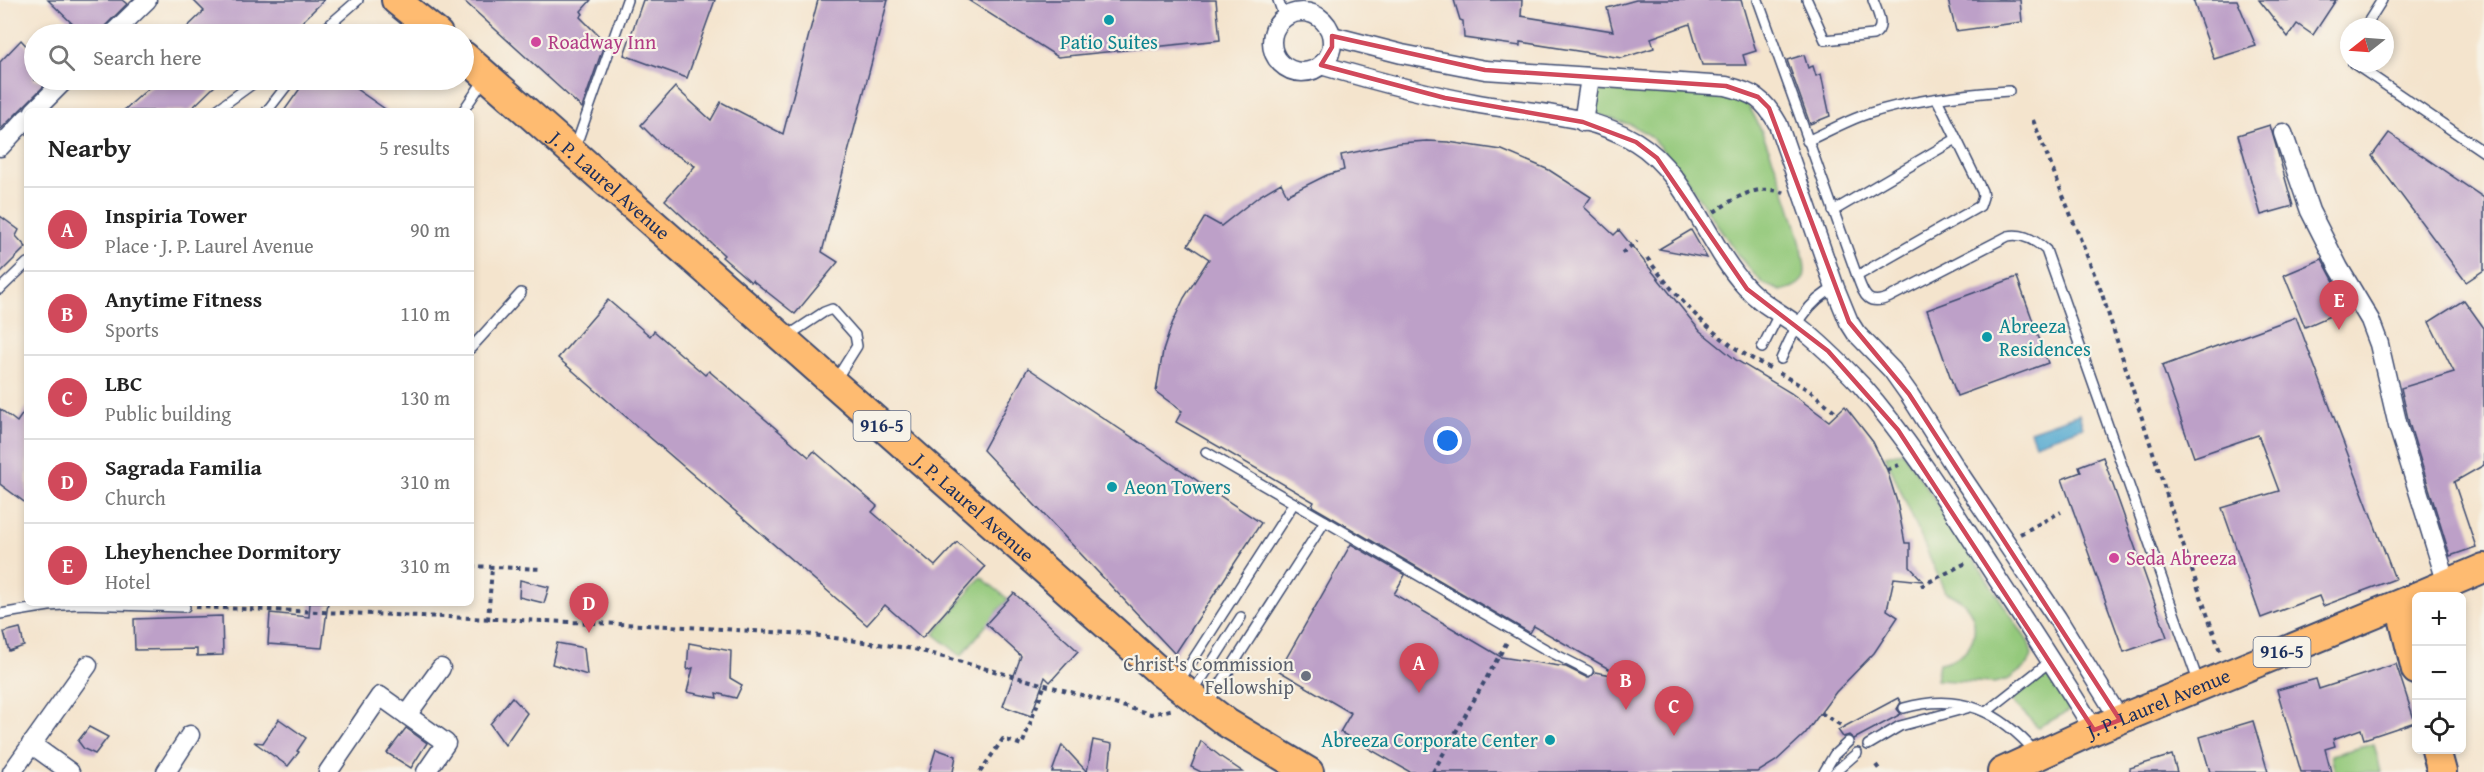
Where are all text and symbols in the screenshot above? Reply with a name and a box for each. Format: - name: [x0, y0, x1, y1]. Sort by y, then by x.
- marker: Patio Suites: [1102, 13, 1116, 27]
- north arrow: [2340, 18, 2394, 72]
- search box: [24, 24, 474, 90]
- place label: Roadway Inn: [548, 27, 656, 56]
- place label: Patio Suites: [1060, 27, 1158, 56]
- marker: Roadway Inn: [529, 35, 543, 49]
- icon: search: [45, 41, 78, 74]
- text: Search here: [93, 41, 202, 73]
- street label: J. P. Laurel Avenue: [541, 121, 677, 246]
- text: Nearby: [48, 128, 131, 167]
- text: 5 results: [379, 133, 450, 162]
- text: Inspiria Tower: [105, 199, 247, 231]
- text: A: [61, 215, 74, 244]
- text: 90 m: [410, 215, 450, 244]
- text: Place · J. P. Laurel Avenue: [105, 231, 314, 260]
- pin: E: [2320, 280, 2358, 330]
- text: Anytime Fitness: [105, 283, 262, 315]
- text: B: [61, 299, 74, 328]
- text: 110 m: [400, 299, 450, 328]
- place label: Abreeza Residences: [1999, 311, 2091, 363]
- text: Sports: [105, 315, 159, 344]
- marker: Abreeza Residences: [1980, 330, 1994, 344]
- text: LBC: [105, 367, 142, 399]
- text: C: [62, 383, 73, 412]
- text: 130 m: [400, 383, 450, 412]
- text: Public building: [105, 399, 231, 428]
- road number: 916-5: [854, 411, 910, 441]
- your location: [1433, 426, 1462, 455]
- street label: J. P. Laurel Avenue: [905, 444, 1041, 568]
- text: Sagrada Familia: [105, 451, 262, 483]
- text: D: [61, 467, 74, 496]
- text: 310 m: [400, 467, 450, 496]
- place label: Aeon Towers: [1124, 472, 1231, 501]
- marker: Aeon Towers: [1105, 480, 1119, 494]
- text: Church: [105, 483, 166, 512]
- text: Lheyhenchee Dormitory: [105, 535, 341, 567]
- place label: Seda Abreeza: [2126, 543, 2238, 572]
- text: E: [62, 551, 73, 580]
- text: 310 m: [400, 551, 450, 580]
- marker: Seda Abreeza: [2107, 551, 2121, 565]
- text: Hotel: [105, 567, 151, 596]
- pin: D: [570, 584, 608, 633]
- map controls: [2412, 592, 2466, 754]
- button: +: [2412, 592, 2466, 646]
- road number: 916-5: [2254, 637, 2310, 667]
- pin: A: [1400, 644, 1438, 693]
- button: −: [2412, 646, 2466, 700]
- place label: Christ's Commission Fellowship: [1123, 649, 1294, 701]
- pin: B: [1606, 660, 1646, 710]
- street label: J. P. Laurel Avenue: [2079, 660, 2234, 747]
- marker: Christ's Commission Fellowship: [1299, 669, 1313, 683]
- pin: C: [1654, 686, 1694, 736]
- button: locate: [2412, 700, 2466, 754]
- place label: Abreeza Corporate Center: [1321, 725, 1538, 754]
- marker: Abreeza Corporate Center: [1543, 733, 1557, 747]

